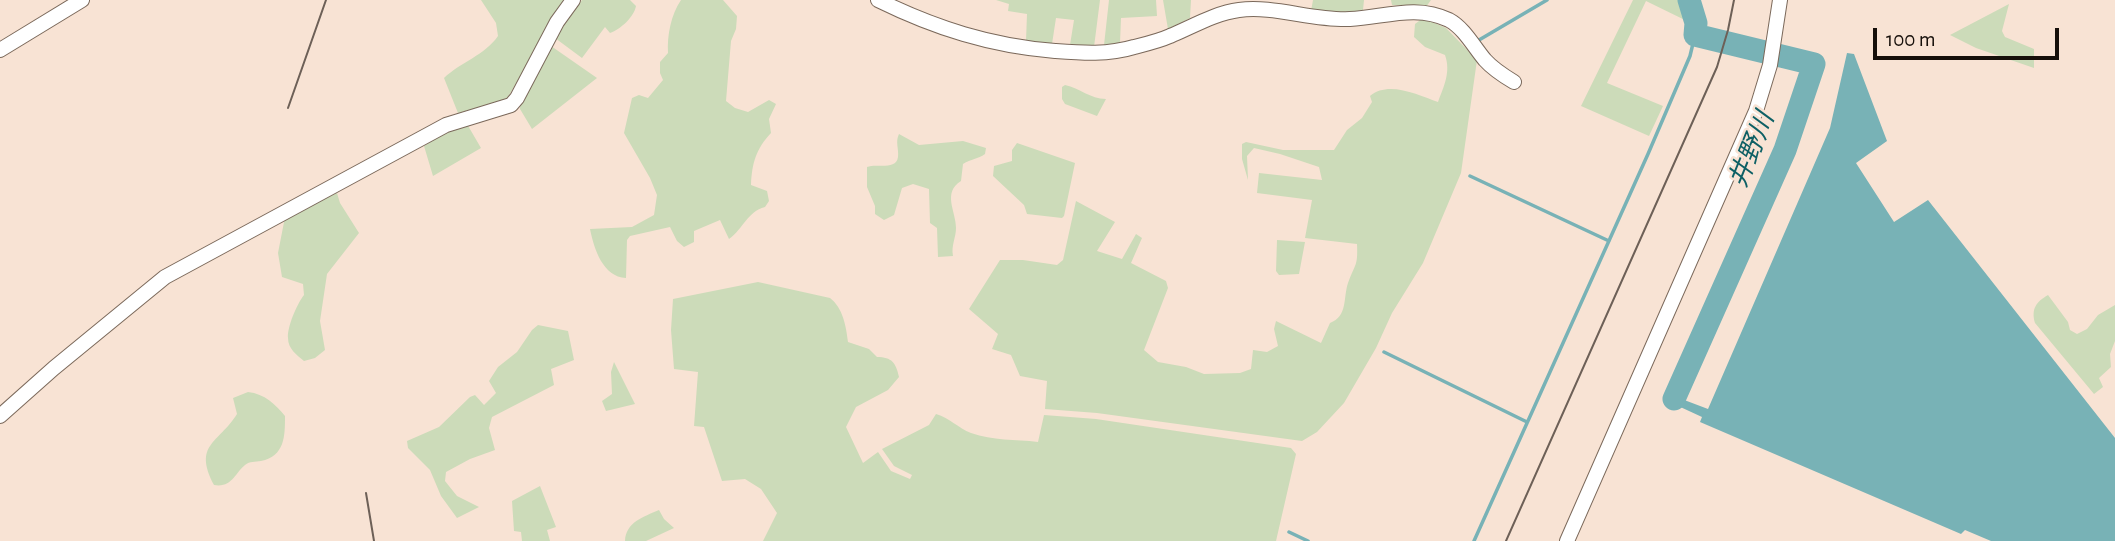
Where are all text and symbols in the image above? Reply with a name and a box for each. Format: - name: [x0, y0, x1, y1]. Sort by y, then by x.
- scale bar: [1877, 14, 2062, 58]
- text: 100 m: [1886, 29, 1936, 50]
- water label: 井野川: [1723, 108, 1781, 192]

